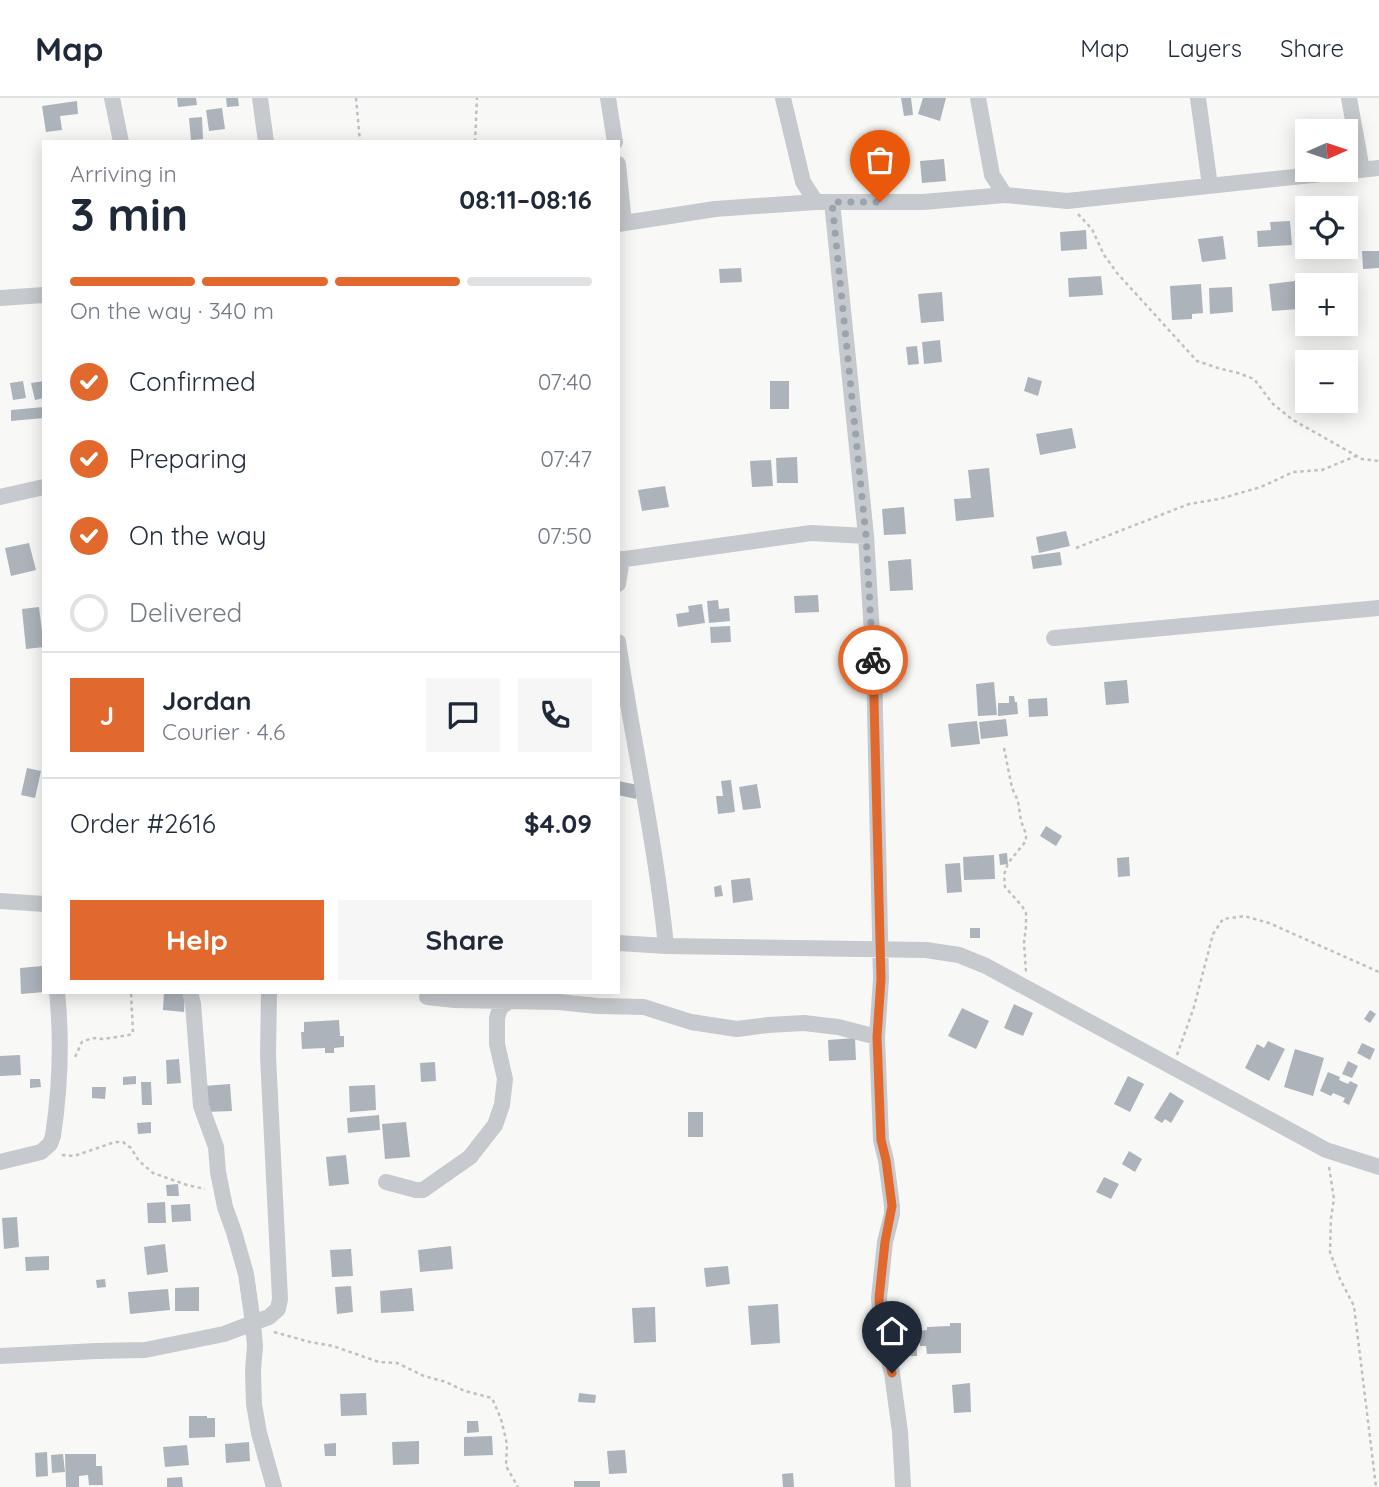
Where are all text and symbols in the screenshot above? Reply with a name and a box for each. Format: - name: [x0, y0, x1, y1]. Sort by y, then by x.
- text: Map: [35, 28, 103, 69]
- text: Map: [1080, 33, 1129, 63]
- text: Layers: [1167, 33, 1242, 63]
- text: Share: [1280, 33, 1344, 63]
- north arrow: [1295, 119, 1358, 182]
- map controls: [1295, 119, 1358, 413]
- pin: [850, 130, 910, 202]
- icon: bag: [861, 141, 899, 179]
- text: Arriving in: [70, 159, 177, 188]
- text: 08:11–08:16: [459, 183, 592, 216]
- text: 3 min: [70, 185, 188, 243]
- button: locate: [1295, 196, 1358, 259]
- button: +: [1295, 273, 1358, 336]
- text: On the way · 340 m: [70, 296, 274, 325]
- button: −: [1295, 350, 1358, 413]
- icon: check: [70, 363, 108, 401]
- text: Confirmed: [129, 365, 256, 398]
- text: 07:40: [538, 367, 592, 396]
- icon: check: [70, 440, 108, 478]
- text: Preparing: [129, 442, 247, 475]
- text: 07:47: [540, 444, 592, 473]
- icon: check: [70, 517, 108, 555]
- text: On the way: [129, 519, 267, 552]
- text: 07:50: [537, 521, 592, 550]
- text: Delivered: [129, 596, 242, 629]
- courier: [838, 625, 908, 695]
- icon: bike: [854, 641, 892, 679]
- button: chat: [426, 678, 500, 752]
- button: phone: [518, 678, 592, 752]
- text: Jordan: [162, 684, 251, 717]
- text: J: [100, 699, 114, 732]
- text: Courier · 4.6: [162, 717, 285, 746]
- text: Order #2616: [70, 807, 216, 840]
- text: $4.09: [524, 807, 592, 840]
- button: Help: [70, 900, 324, 980]
- button: Share: [338, 900, 592, 980]
- pin: [862, 1301, 922, 1373]
- icon: home: [873, 1312, 911, 1350]

